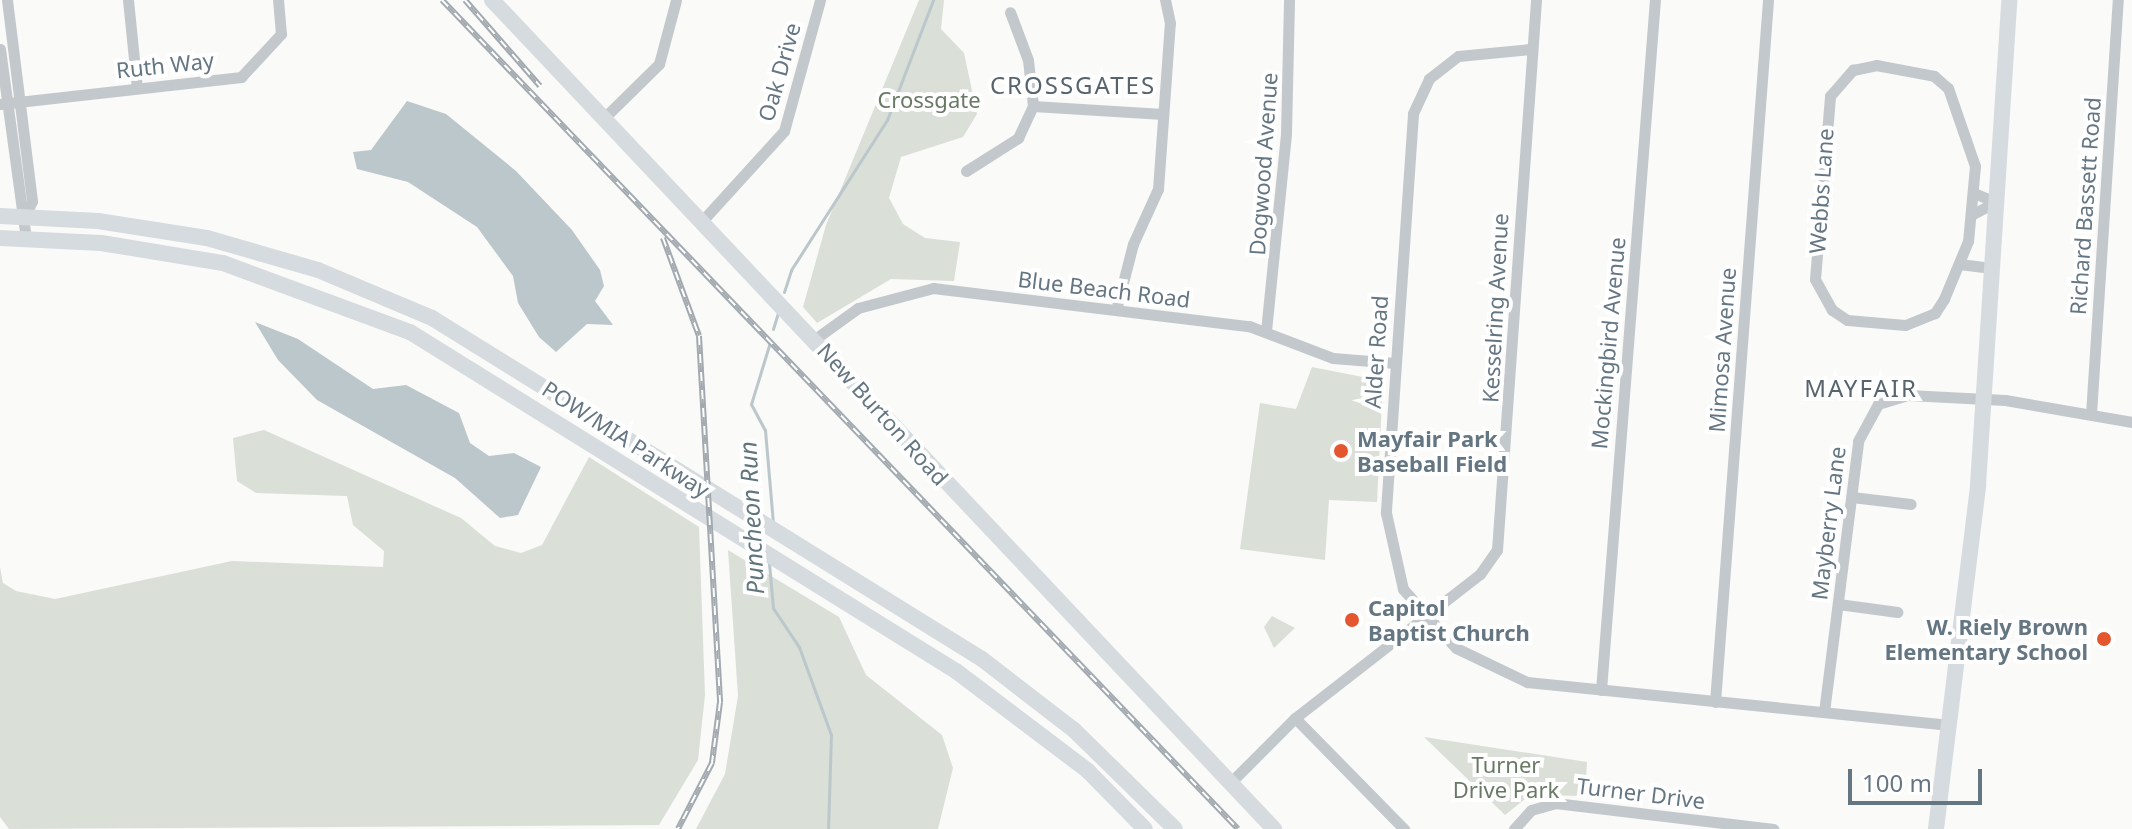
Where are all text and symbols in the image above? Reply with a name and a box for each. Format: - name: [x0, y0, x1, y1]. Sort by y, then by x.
- street label: Oak Drive: [752, 20, 806, 124]
- street label: Ruth Way: [115, 47, 215, 83]
- district label: CROSSGATES: [990, 71, 1156, 99]
- street label: Dogwood Avenue: [1243, 72, 1283, 256]
- park label: Crossgate: [877, 87, 981, 113]
- street label: Richard Bassett Road: [2064, 96, 2106, 316]
- street label: Webbs Lane: [1803, 127, 1839, 255]
- street label: Kesselring Avenue: [1477, 212, 1513, 404]
- street label: Mockingbird Avenue: [1586, 236, 1630, 450]
- street label: Blue Beach Road: [1016, 265, 1192, 313]
- street label: Mimosa Avenue: [1703, 267, 1741, 433]
- street label: Alder Road: [1359, 295, 1393, 409]
- street label: New Burton Road: [812, 337, 954, 491]
- district label: MAYFAIR: [1804, 374, 1918, 402]
- street label: POW/MIA Parkway: [538, 375, 714, 503]
- place label: Mayfair Park Baseball Field: [1357, 425, 1507, 476]
- water label: Puncheon Run: [733, 441, 769, 595]
- marker: Mayfair Park Baseball Field: [1332, 442, 1350, 460]
- street label: Mayberry Lane: [1805, 445, 1851, 601]
- place label: Capitol Baptist Church: [1368, 594, 1530, 646]
- marker: Capitol Baptist Church: [1343, 611, 1361, 629]
- place label: W. Riely Brown Elementary School: [1884, 613, 2088, 664]
- marker: W. Riely Brown Elementary School: [2095, 630, 2113, 648]
- park label: Turner Drive Park: [1453, 751, 1559, 802]
- scale bar: [1852, 753, 1986, 803]
- text: 100 m: [1862, 766, 1932, 799]
- street label: Turner Drive: [1575, 772, 1707, 814]

